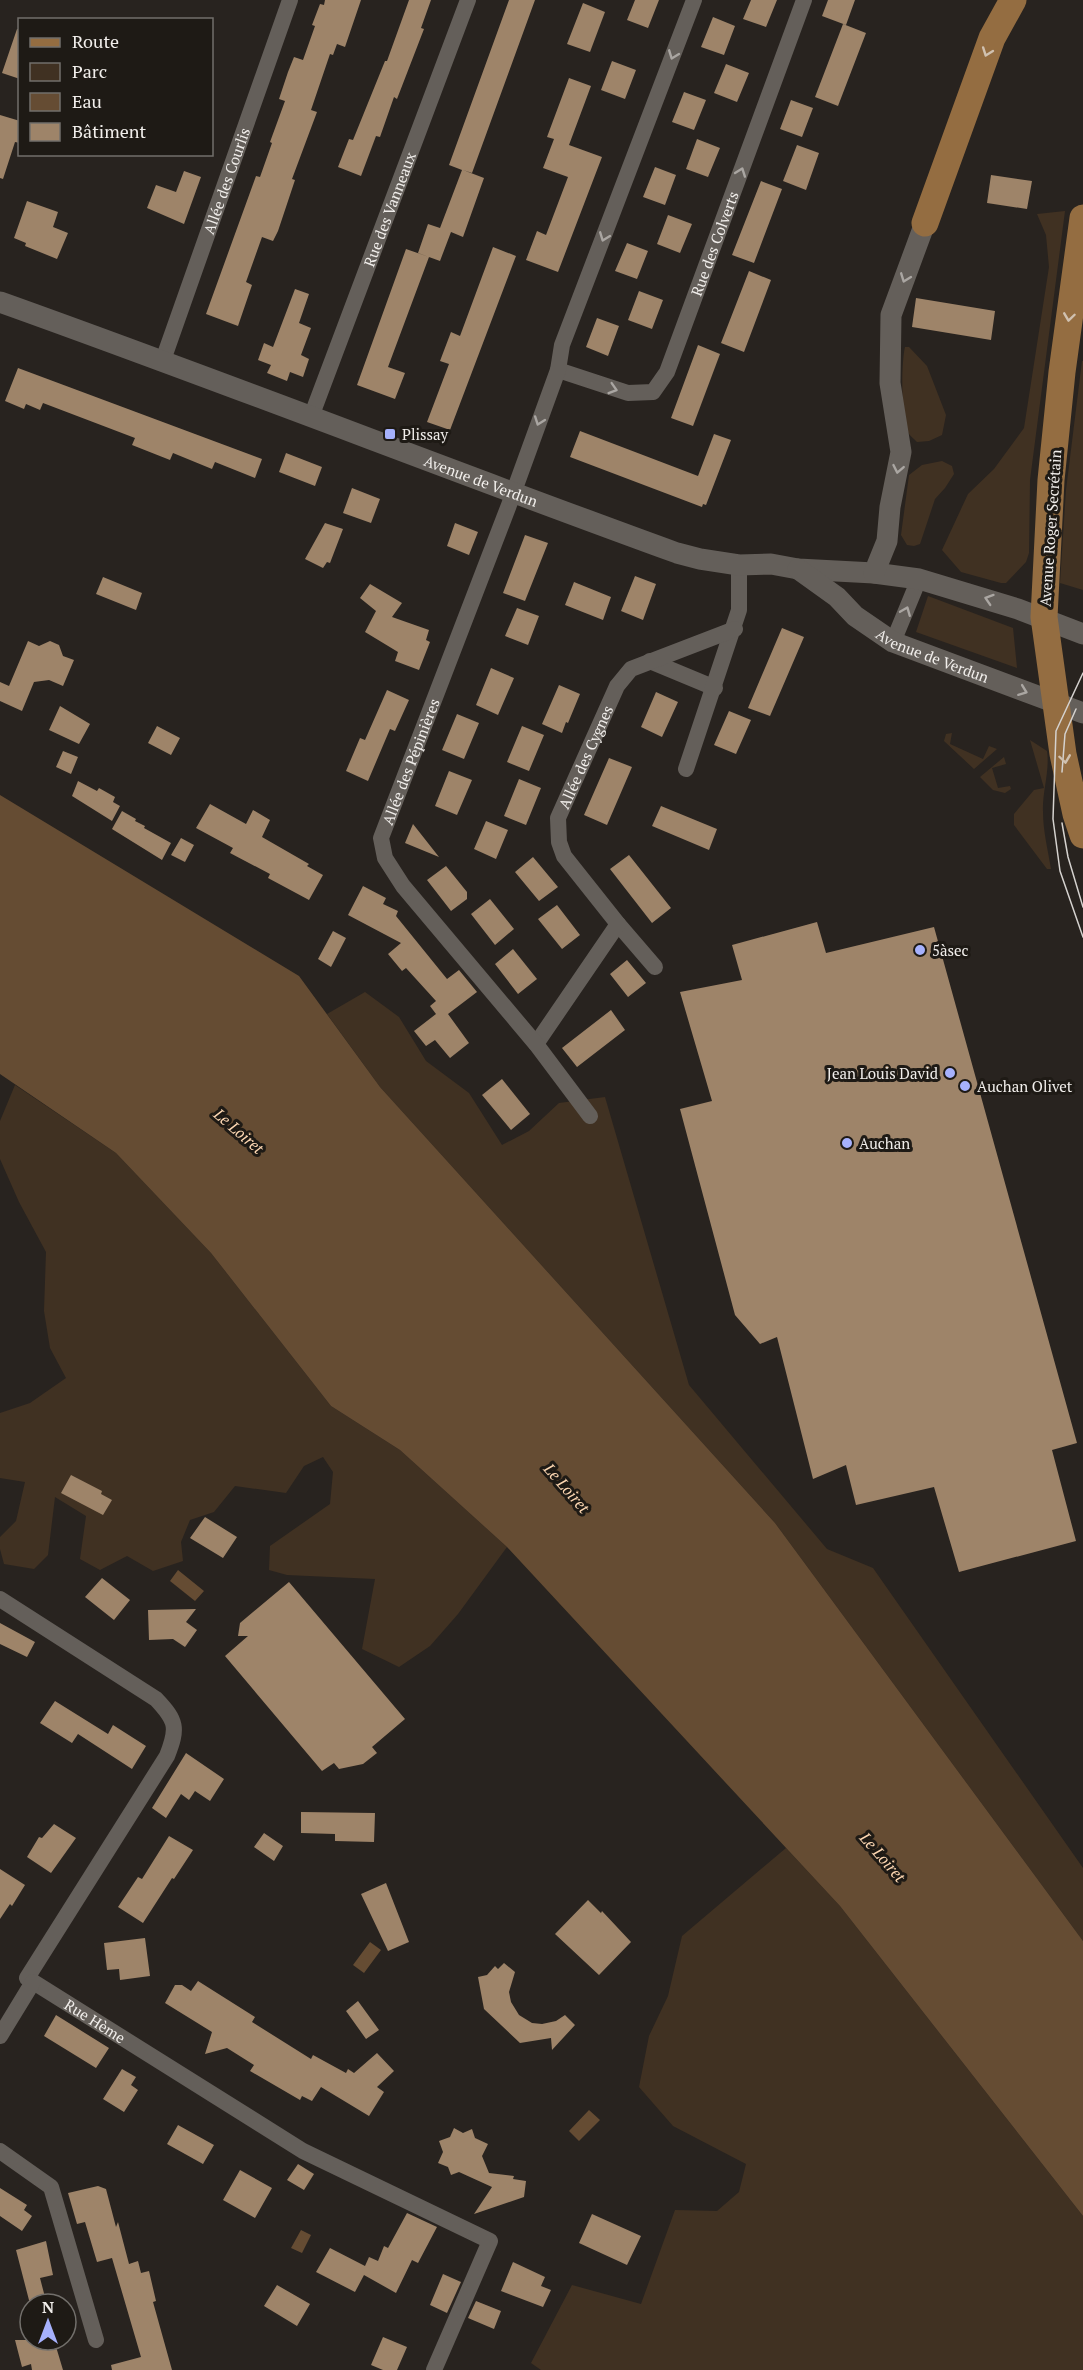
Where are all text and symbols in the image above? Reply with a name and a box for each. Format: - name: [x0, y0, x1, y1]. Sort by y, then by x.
- legend: [18, 18, 213, 156]
- text: Route: [72, 29, 119, 53]
- one-way arrow: [982, 46, 995, 57]
- one-way arrow: [668, 48, 680, 59]
- text: Parc: [72, 59, 107, 83]
- text: Eau: [72, 89, 102, 113]
- text: Bâtiment: [72, 119, 147, 143]
- street label: Allée des Courlis: [198, 125, 254, 237]
- street label: Rue des Vanneaux: [359, 149, 420, 269]
- one-way arrow: [733, 167, 746, 178]
- street label: Rue des Colverts: [686, 188, 743, 299]
- one-way arrow: [598, 231, 611, 242]
- one-way arrow: [899, 272, 912, 283]
- one-way arrow: [1064, 313, 1076, 322]
- one-way arrow: [607, 382, 618, 394]
- one-way arrow: [534, 414, 546, 425]
- place label: Plissay: [402, 424, 449, 444]
- marker: Plissay: [383, 427, 397, 441]
- street label: Avenue Roger Secrétain: [1035, 449, 1065, 607]
- street label: Avenue de Verdun: [421, 450, 541, 511]
- one-way arrow: [892, 464, 905, 474]
- one-way arrow: [984, 594, 995, 606]
- one-way arrow: [899, 606, 911, 617]
- street label: Avenue de Verdun: [872, 623, 992, 687]
- one-way arrow: [1016, 684, 1027, 696]
- street label: Allée des Pépinières: [377, 696, 444, 828]
- street label: Allée des Cygnes: [553, 702, 617, 812]
- one-way arrow: [1058, 755, 1070, 764]
- place label: 5àsec: [932, 940, 969, 960]
- marker: 5àsec: [913, 943, 927, 957]
- place label: Jean Louis David: [827, 1063, 938, 1083]
- marker: Jean Louis David: [943, 1066, 957, 1080]
- place label: Auchan Olivet: [977, 1076, 1073, 1096]
- marker: Auchan Olivet: [958, 1079, 972, 1093]
- water label: Le Loiret: [208, 1102, 269, 1159]
- place label: Auchan: [859, 1133, 910, 1153]
- marker: Auchan: [840, 1136, 854, 1150]
- water label: Le Loiret: [538, 1457, 595, 1518]
- water label: Le Loiret: [854, 1826, 911, 1887]
- street label: Rue Hème: [61, 1994, 129, 2047]
- north arrow: [18, 2292, 78, 2352]
- text: N: [42, 2296, 54, 2318]

